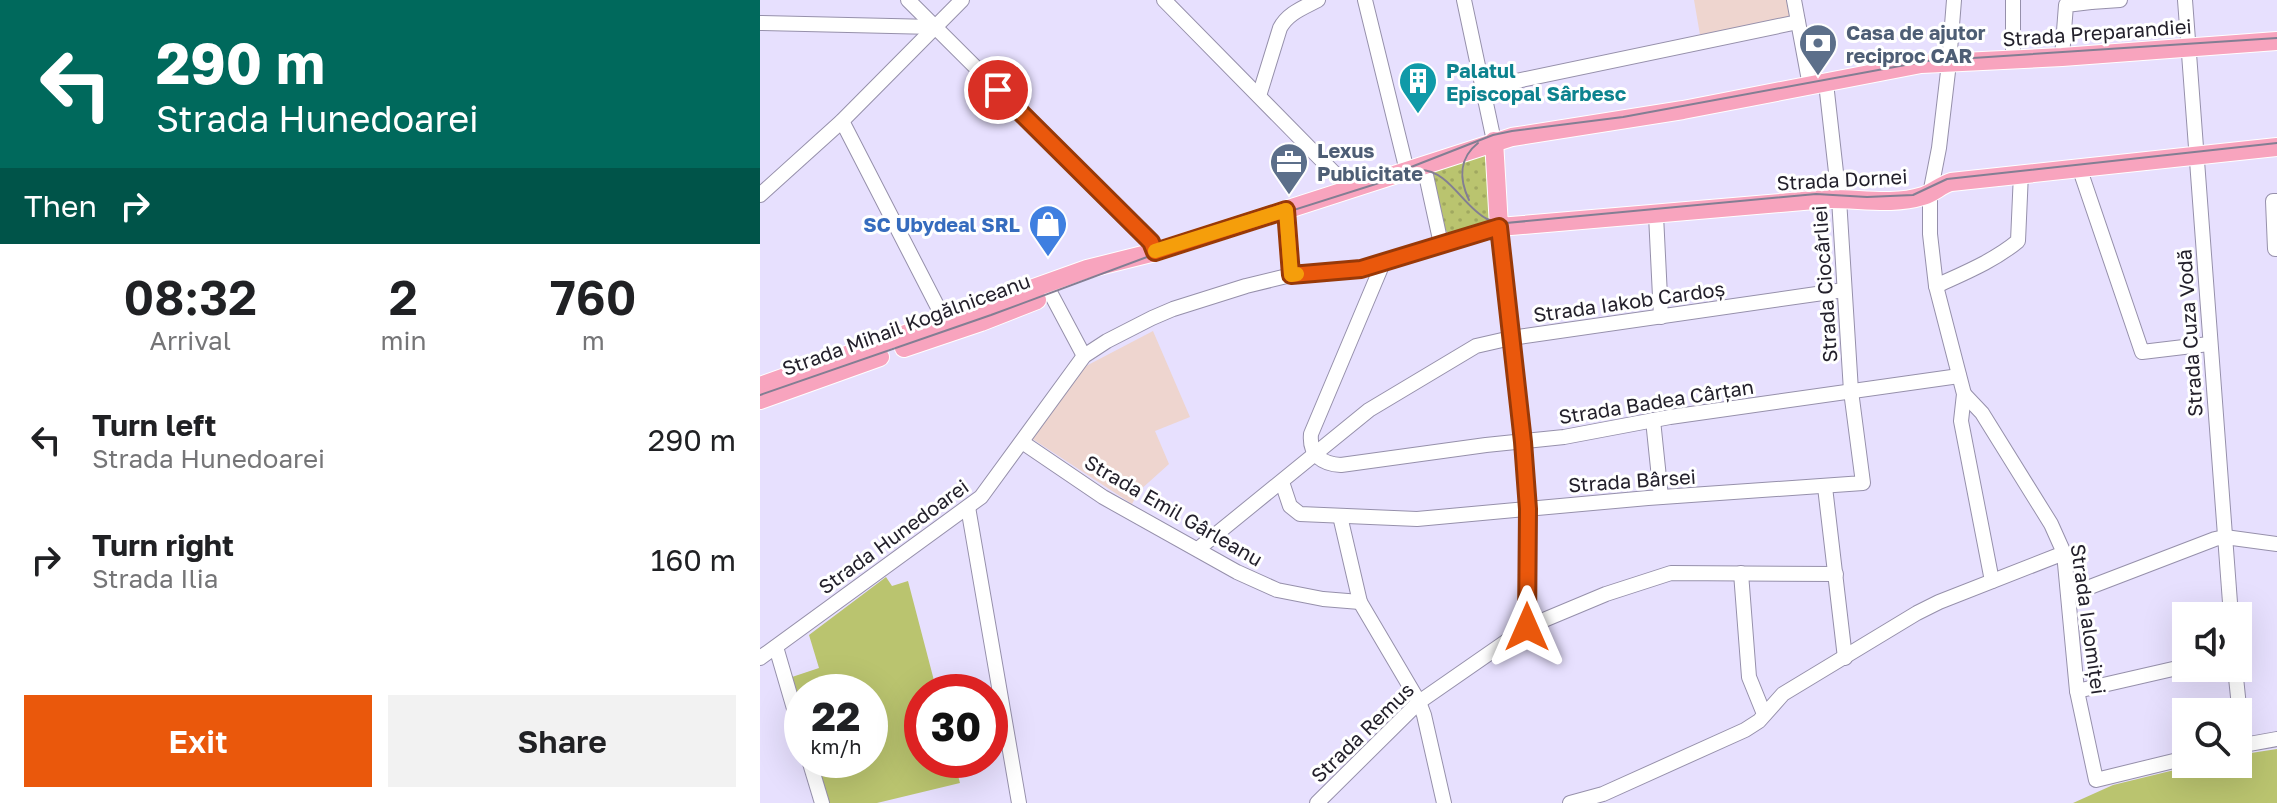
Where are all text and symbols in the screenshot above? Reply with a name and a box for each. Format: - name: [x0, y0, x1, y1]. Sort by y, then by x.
- street label: Strada Preparandiei: [2002, 13, 2192, 51]
- place label: Casa de ajutor reciproc CAR: [1846, 20, 1986, 67]
- bank icon: Casa de ajutor reciproc CAR: [1797, 22, 1839, 77]
- text: 290 m: [156, 29, 325, 96]
- icon: left: [24, 32, 128, 136]
- pin: [964, 56, 1032, 124]
- place label: Palatul Episcopal Sârbesc: [1446, 58, 1626, 105]
- building icon: Palatul Episcopal Sârbesc: [1397, 60, 1439, 115]
- icon: arrive: [976, 68, 1020, 112]
- text: Strada Hunedoarei: [156, 97, 479, 140]
- place label: Lexus Publicitate: [1317, 138, 1423, 185]
- office icon: Lexus Publicitate: [1268, 141, 1310, 196]
- street label: Strada Dornei: [1776, 164, 1908, 194]
- icon: right: [113, 184, 157, 228]
- text: Then: [24, 188, 97, 224]
- shop icon: SC Ubydeal SRL: [1027, 203, 1069, 258]
- street label: Strada Ciocârliei: [1807, 205, 1841, 363]
- place label: SC Ubydeal SRL: [863, 212, 1020, 236]
- street label: Strada Cuza Vodă: [2171, 248, 2207, 418]
- text: 08:32: [123, 268, 257, 326]
- text: 2: [389, 268, 418, 326]
- text: 760: [550, 268, 636, 326]
- street label: Strada Mihail Kogălniceanu: [779, 268, 1033, 380]
- street label: Strada Iakob Cardoș: [1532, 276, 1726, 327]
- text: Arrival: [150, 325, 231, 356]
- text: min: [380, 325, 426, 356]
- text: m: [582, 325, 605, 356]
- street label: Strada Badea Cârțan: [1557, 374, 1755, 429]
- text: Turn left: [92, 407, 217, 443]
- icon: left: [24, 418, 68, 462]
- text: 290 m: [648, 422, 736, 458]
- text: Strada Hunedoarei: [92, 443, 325, 474]
- street label: Strada Emil Gârleanu: [1081, 449, 1267, 571]
- street label: Strada Bârsei: [1567, 464, 1697, 496]
- street label: Strada Hunedoarei: [813, 474, 973, 598]
- text: Turn right: [92, 527, 234, 563]
- icon: right: [24, 538, 68, 582]
- text: 160 m: [651, 542, 736, 578]
- street label: Strada Ialomiței: [2066, 542, 2111, 696]
- text: Strada Ilia: [92, 563, 218, 594]
- position arrow: [1485, 585, 1569, 669]
- map controls: [2172, 602, 2252, 778]
- button: sound: [2172, 602, 2252, 682]
- speed limit sign: 30: [904, 674, 1008, 778]
- street label: Strada Remus: [1306, 677, 1418, 787]
- text: 22: [812, 692, 860, 740]
- button: Exit: [24, 695, 372, 787]
- button: Share: [388, 695, 736, 787]
- button: search: [2172, 698, 2252, 778]
- text: km/h: [811, 734, 861, 758]

